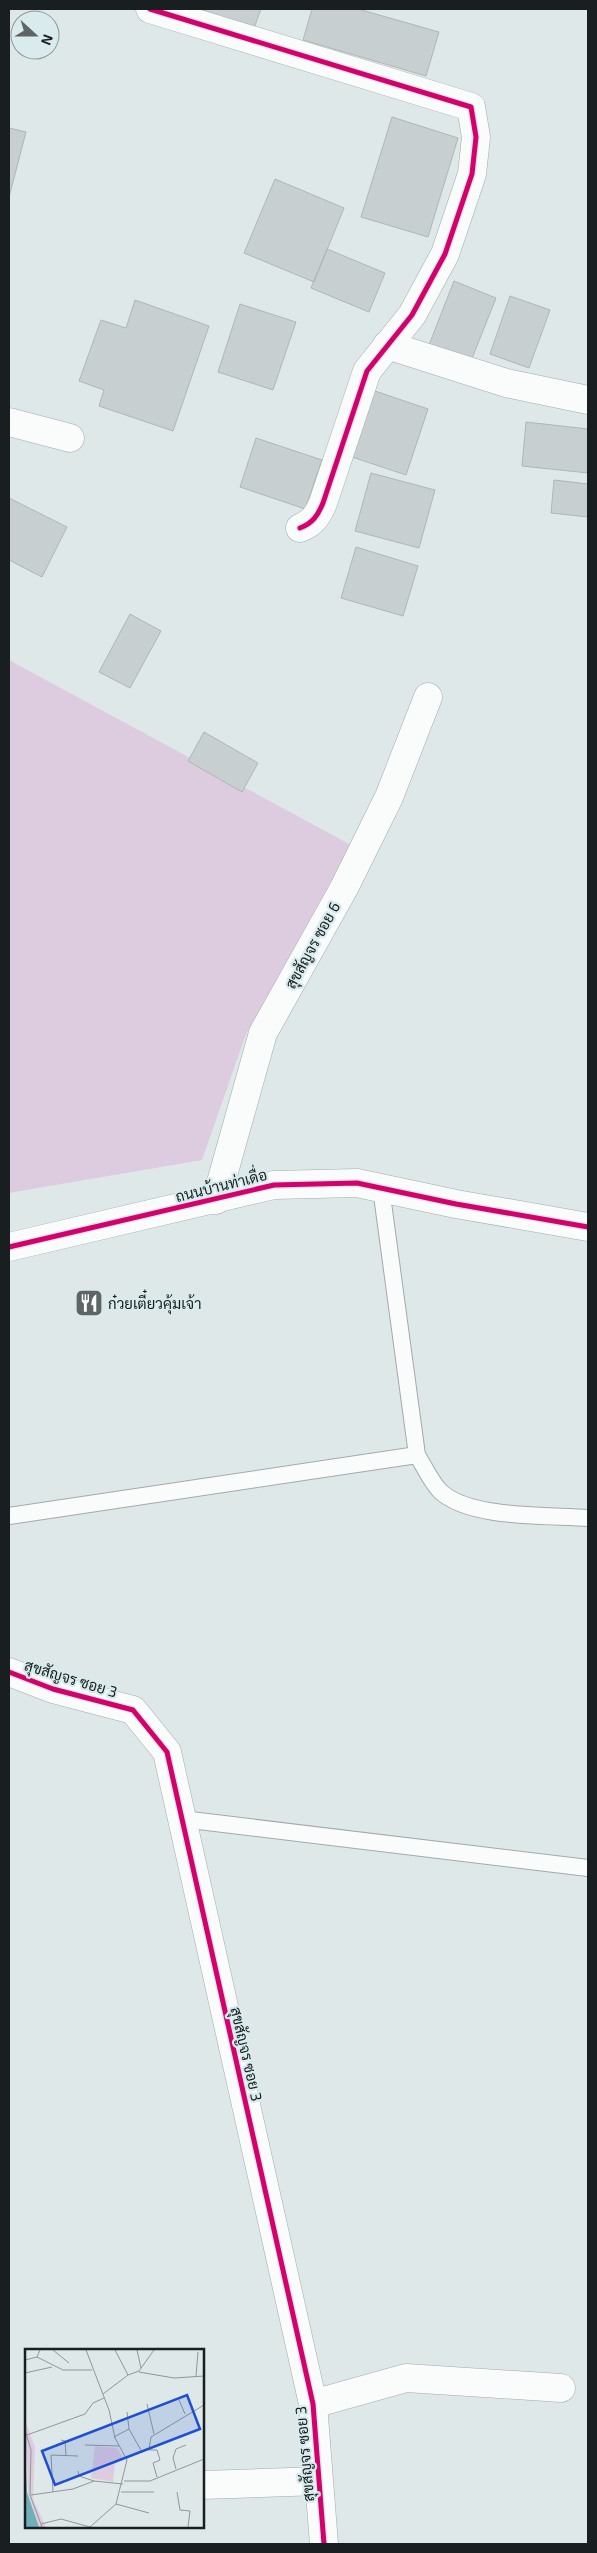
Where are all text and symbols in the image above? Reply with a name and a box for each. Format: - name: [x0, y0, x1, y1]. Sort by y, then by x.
- north arrow: [10, 10, 60, 60]
- text: N: [38, 32, 57, 48]
- street label: สุขสัญจร ซอย 6: [281, 899, 346, 993]
- street label: ถนนบ้านท่าเดื่อ: [172, 1160, 269, 1205]
- restaurant icon: ก๋วยเตี๋ยวคุ้มเจ้า: [74, 1288, 104, 1318]
- place label: ก๋วยเตี๋ยวคุ้มเจ้า: [108, 1289, 201, 1315]
- street label: สุขสัญจร ซอย 3: [22, 1655, 120, 1704]
- street label: สุขสัญจร ซอย 3: [225, 2005, 267, 2103]
- inset map: [25, 2349, 204, 2528]
- street label: สุขสัญจร ซอย 3: [291, 2405, 320, 2503]

